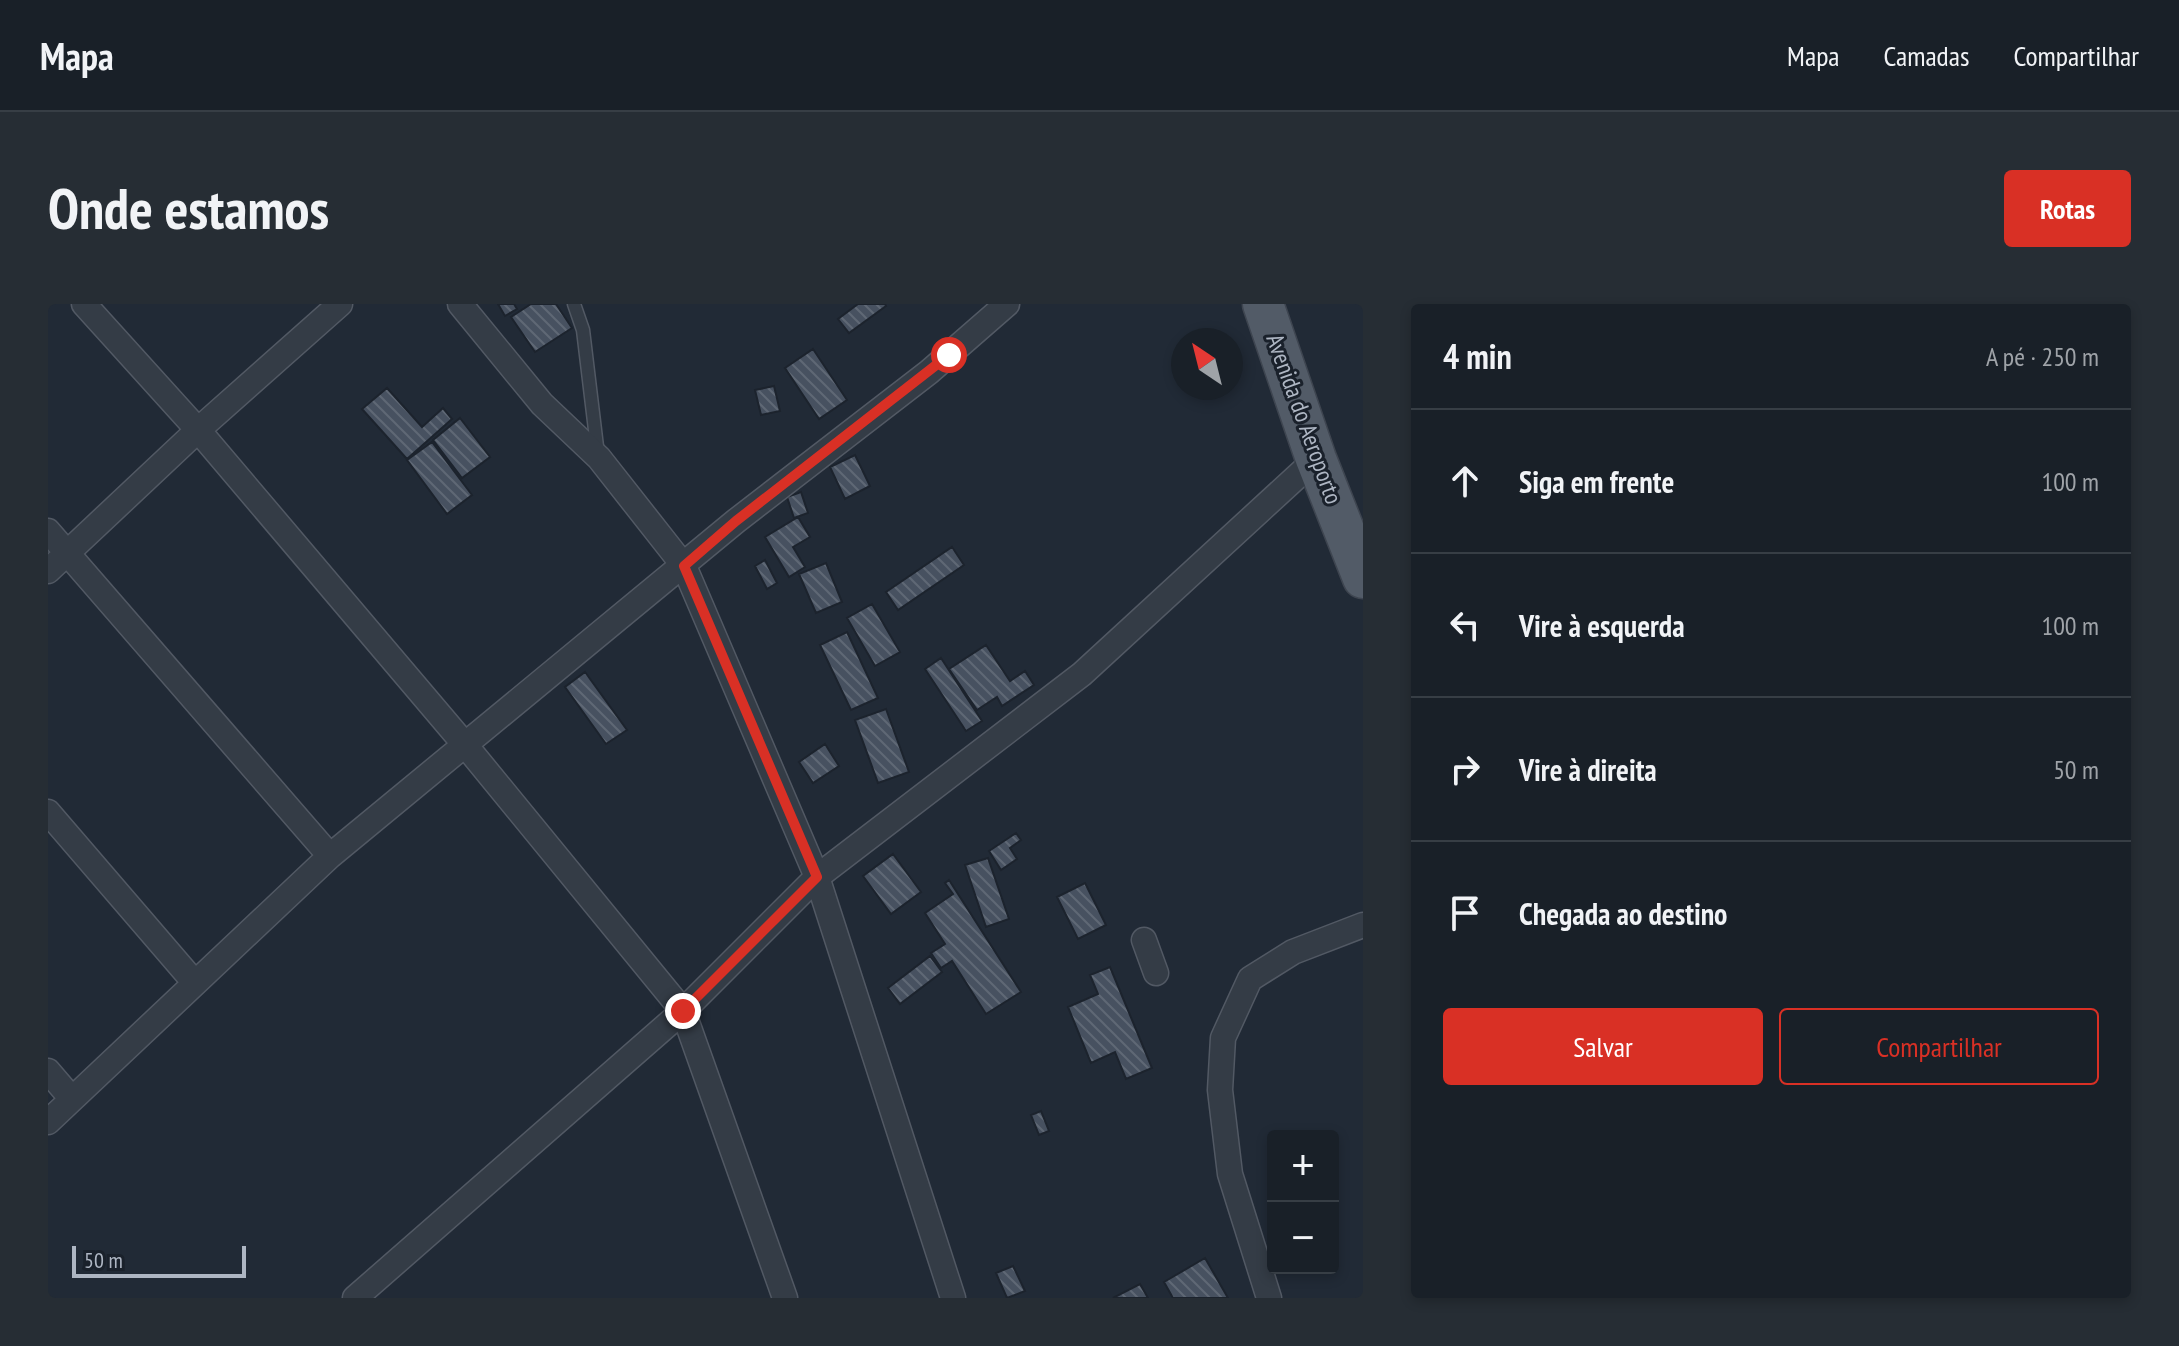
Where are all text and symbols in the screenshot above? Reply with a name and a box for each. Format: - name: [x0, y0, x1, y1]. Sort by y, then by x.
- text: Mapa: [40, 31, 114, 80]
- text: Mapa: [1787, 37, 1840, 74]
- text: Camadas: [1884, 37, 1969, 74]
- text: Compartilhar: [2013, 37, 2139, 74]
- button: Rotas: [2004, 170, 2131, 247]
- text: Onde estamos: [48, 172, 329, 244]
- north arrow: [1171, 328, 1243, 400]
- street label: Avenida do Aeroporto: [1259, 330, 1350, 508]
- text: 4 min: [1443, 334, 1512, 378]
- route start: [931, 337, 967, 373]
- text: A pé · 250 m: [1986, 340, 2099, 373]
- icon: ahead: [1443, 459, 1487, 503]
- text: Siga em frente: [1519, 462, 1674, 501]
- text: 100 m: [2041, 465, 2099, 498]
- icon: left: [1443, 603, 1487, 647]
- text: Vire à esquerda: [1519, 606, 1685, 645]
- text: 100 m: [2041, 609, 2099, 642]
- icon: right: [1443, 747, 1487, 791]
- text: Vire à direita: [1519, 750, 1657, 789]
- text: 50 m: [2053, 753, 2099, 786]
- icon: arrive: [1443, 891, 1487, 935]
- text: Chegada ao destino: [1519, 894, 1727, 933]
- route end: [665, 993, 701, 1029]
- button: Salvar: [1443, 1008, 1763, 1085]
- button: Compartilhar: [1779, 1008, 2099, 1085]
- map controls: [1267, 1130, 1339, 1274]
- button: +: [1267, 1130, 1339, 1202]
- button: −: [1267, 1202, 1339, 1274]
- scale bar: [72, 1242, 246, 1278]
- text: 50 m: [84, 1246, 123, 1274]

